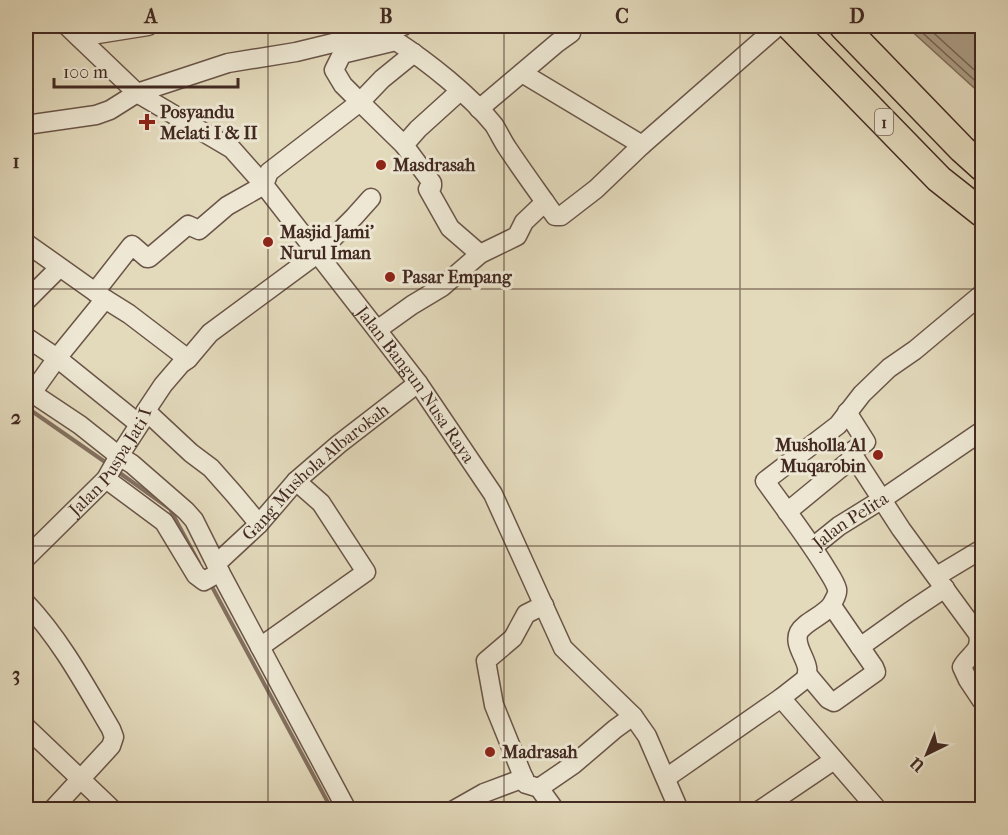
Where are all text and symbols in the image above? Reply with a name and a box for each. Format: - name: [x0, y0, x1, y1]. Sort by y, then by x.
- text: A: [143, 5, 159, 28]
- text: B: [379, 5, 393, 28]
- text: C: [615, 5, 629, 28]
- text: D: [849, 5, 865, 28]
- scale bar: [54, 51, 238, 89]
- text: 100 m: [63, 62, 108, 83]
- place label: Posyandu Melati I & II: [159, 102, 258, 144]
- road number: 1: [875, 109, 893, 135]
- marker: Posyandu Melati I & II: [138, 113, 156, 131]
- text: 1: [12, 150, 20, 173]
- place label: Masdrasah: [392, 155, 476, 176]
- marker: Masdrasah: [374, 158, 388, 172]
- place label: Masjid Jami' Nurul Iman: [279, 222, 374, 264]
- marker: Masjid Jami' Nurul Iman: [261, 235, 275, 249]
- place label: Pasar Empang: [402, 267, 513, 288]
- marker: Pasar Empang: [383, 270, 397, 284]
- street label: Jalan Bangun Nusa Raya: [351, 300, 480, 467]
- street label: Gang Mushola Albarokah: [238, 399, 393, 545]
- text: 2: [11, 406, 21, 429]
- street label: Jalan Puspa Jati I: [63, 406, 156, 522]
- place label: Musholla Al Muqarobin: [774, 435, 867, 477]
- marker: Musholla Al Muqarobin: [871, 448, 885, 462]
- street label: Jalan Pelita: [807, 487, 893, 555]
- text: 3: [12, 663, 20, 686]
- north arrow: [897, 724, 957, 784]
- place label: Madrasah: [501, 742, 579, 763]
- marker: Madrasah: [483, 745, 497, 759]
- text: U: [906, 753, 929, 776]

